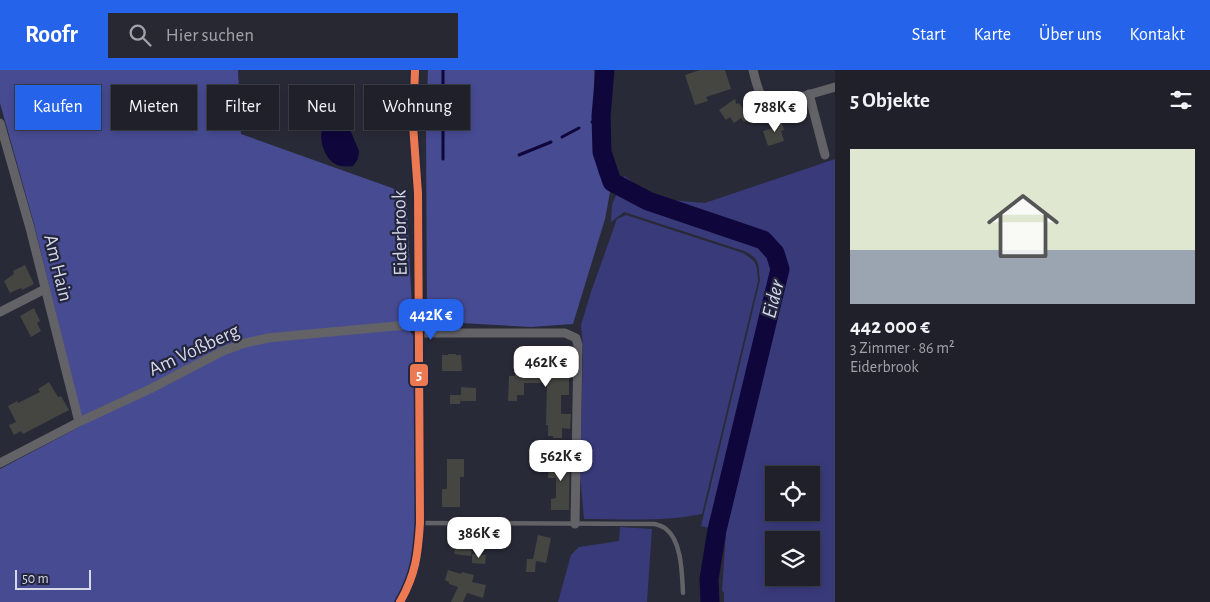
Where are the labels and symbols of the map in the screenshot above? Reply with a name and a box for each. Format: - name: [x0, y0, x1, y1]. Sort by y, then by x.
- pin: 788K €: [734, 90, 816, 133]
- street label: Eiderbrook: [389, 190, 411, 276]
- street label: Am Hain: [40, 232, 76, 304]
- water label: Eider: [758, 277, 788, 320]
- pin: 442K €: [390, 298, 472, 341]
- street label: Am Voßberg: [146, 320, 243, 380]
- pin: 462K €: [505, 346, 587, 388]
- line badge: 5: [409, 363, 429, 387]
- text: 5: [416, 369, 422, 383]
- pin: 562K €: [520, 440, 602, 482]
- pin: 386K €: [438, 516, 520, 559]
- scale bar: [15, 567, 91, 590]

